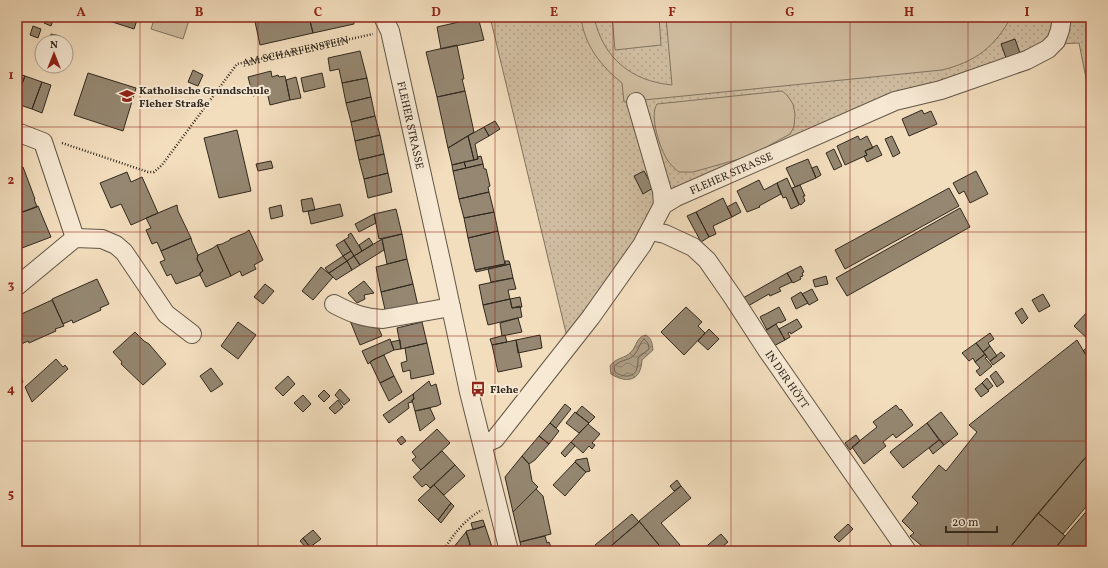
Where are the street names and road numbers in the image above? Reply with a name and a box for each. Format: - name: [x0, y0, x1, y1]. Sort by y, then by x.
- street label: AM SCHARFENSTEIN: [241, 34, 350, 72]
- street label: FLEHER STRASSE: [392, 80, 426, 171]
- street label: FLEHER STRASSE: [688, 149, 776, 199]
- street label: IN DER HÖTT: [761, 348, 812, 413]

